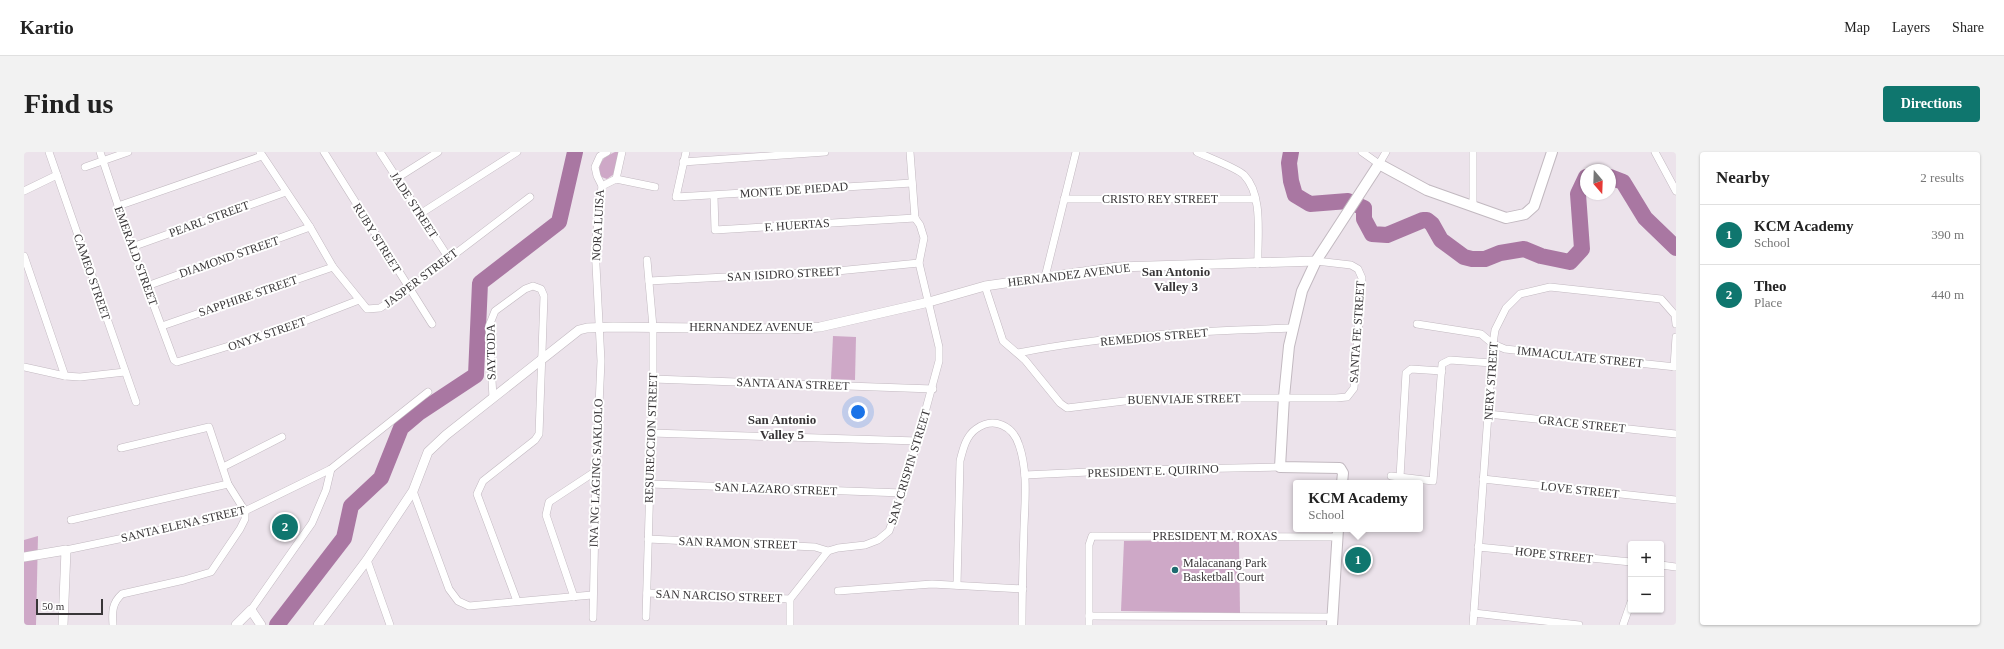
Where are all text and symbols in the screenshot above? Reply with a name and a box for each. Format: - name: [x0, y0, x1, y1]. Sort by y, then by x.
- text: Kartio: [20, 17, 74, 38]
- text: Map: [1844, 20, 1870, 35]
- text: Layers: [1892, 20, 1930, 35]
- text: Share: [1952, 20, 1984, 35]
- button: Directions: [1883, 86, 1980, 122]
- text: Find us: [24, 88, 114, 119]
- north arrow: [1580, 164, 1616, 200]
- text: Nearby: [1716, 168, 1770, 187]
- street label: JADE STREET: [387, 169, 441, 241]
- text: 2 results: [1920, 170, 1964, 185]
- street label: MONTE DE PIEDAD: [739, 179, 849, 201]
- street label: NORA LUISA: [589, 189, 607, 261]
- street label: CRISTO REY STREET: [1102, 192, 1219, 206]
- street label: PEARL STREET: [167, 198, 252, 240]
- street label: RUBY STREET: [350, 200, 404, 276]
- street label: EMERALD STREET: [111, 204, 161, 308]
- street label: F. HUERTAS: [764, 216, 830, 234]
- text: KCM Academy: [1754, 218, 1854, 234]
- text: 1: [1726, 227, 1732, 242]
- text: 390 m: [1931, 227, 1964, 242]
- street label: CAMEO STREET: [71, 232, 114, 323]
- street label: DIAMOND STREET: [177, 233, 282, 281]
- text: School: [1754, 235, 1790, 250]
- street label: JASPER STREET: [381, 245, 461, 310]
- street label: HERNANDEZ AVENUE: [1007, 261, 1131, 289]
- street label: SAN ISIDRO STREET: [727, 264, 842, 284]
- district label: San Antonio Valley 3: [1142, 264, 1210, 294]
- street label: SAPPHIRE STREET: [197, 272, 300, 319]
- text: Theo: [1754, 278, 1787, 294]
- street label: SANTA FE STREET: [1346, 280, 1368, 384]
- text: 2: [1726, 287, 1732, 302]
- text: 440 m: [1931, 287, 1964, 302]
- text: Place: [1754, 295, 1782, 310]
- street label: ONYX STREET: [226, 314, 309, 354]
- street label: HERNANDEZ AVENUE: [689, 320, 813, 334]
- street label: SAYTODA: [484, 324, 498, 380]
- street label: REMEDIOS STREET: [1099, 325, 1209, 349]
- street label: NERY STREET: [1481, 341, 1501, 421]
- street label: IMMACULATE STREET: [1516, 343, 1645, 371]
- street label: RESURECCION STREET: [642, 372, 660, 503]
- street label: SANTA ANA STREET: [736, 375, 850, 393]
- street label: BUENVIAJE STREET: [1127, 391, 1241, 407]
- street label: INA NG LAGING SAKLOLO: [586, 398, 606, 548]
- your location: [848, 402, 868, 422]
- street label: SAN CRISPIN STREET: [885, 407, 933, 526]
- district label: San Antonio Valley 5: [748, 412, 816, 442]
- street label: GRACE STREET: [1538, 412, 1627, 436]
- street label: PRESIDENT E. QUIRINO: [1087, 462, 1219, 480]
- street label: LOVE STREET: [1540, 479, 1621, 501]
- street label: SAN LAZARO STREET: [714, 480, 838, 498]
- popup: [1293, 480, 1423, 532]
- text: KCM Academy: [1308, 490, 1408, 506]
- street label: SANTA ELENA STREET: [120, 503, 247, 545]
- text: School: [1308, 507, 1344, 522]
- pin: 2: [272, 512, 298, 542]
- street label: PRESIDENT M. ROXAS: [1153, 529, 1277, 543]
- street label: SAN RAMON STREET: [678, 534, 798, 552]
- map controls: [1628, 541, 1664, 613]
- button: +: [1628, 541, 1664, 577]
- street label: HOPE STREET: [1514, 544, 1594, 566]
- pin: 1: [1345, 545, 1371, 575]
- place label: Malacanang Park Basketball Court: [1183, 556, 1267, 584]
- marker: Malacanang Park Basketball Court: [1170, 565, 1180, 575]
- button: −: [1628, 577, 1664, 613]
- street label: SAN NARCISO STREET: [655, 587, 783, 605]
- scale bar: [36, 597, 103, 616]
- text: 50 m: [42, 600, 64, 612]

